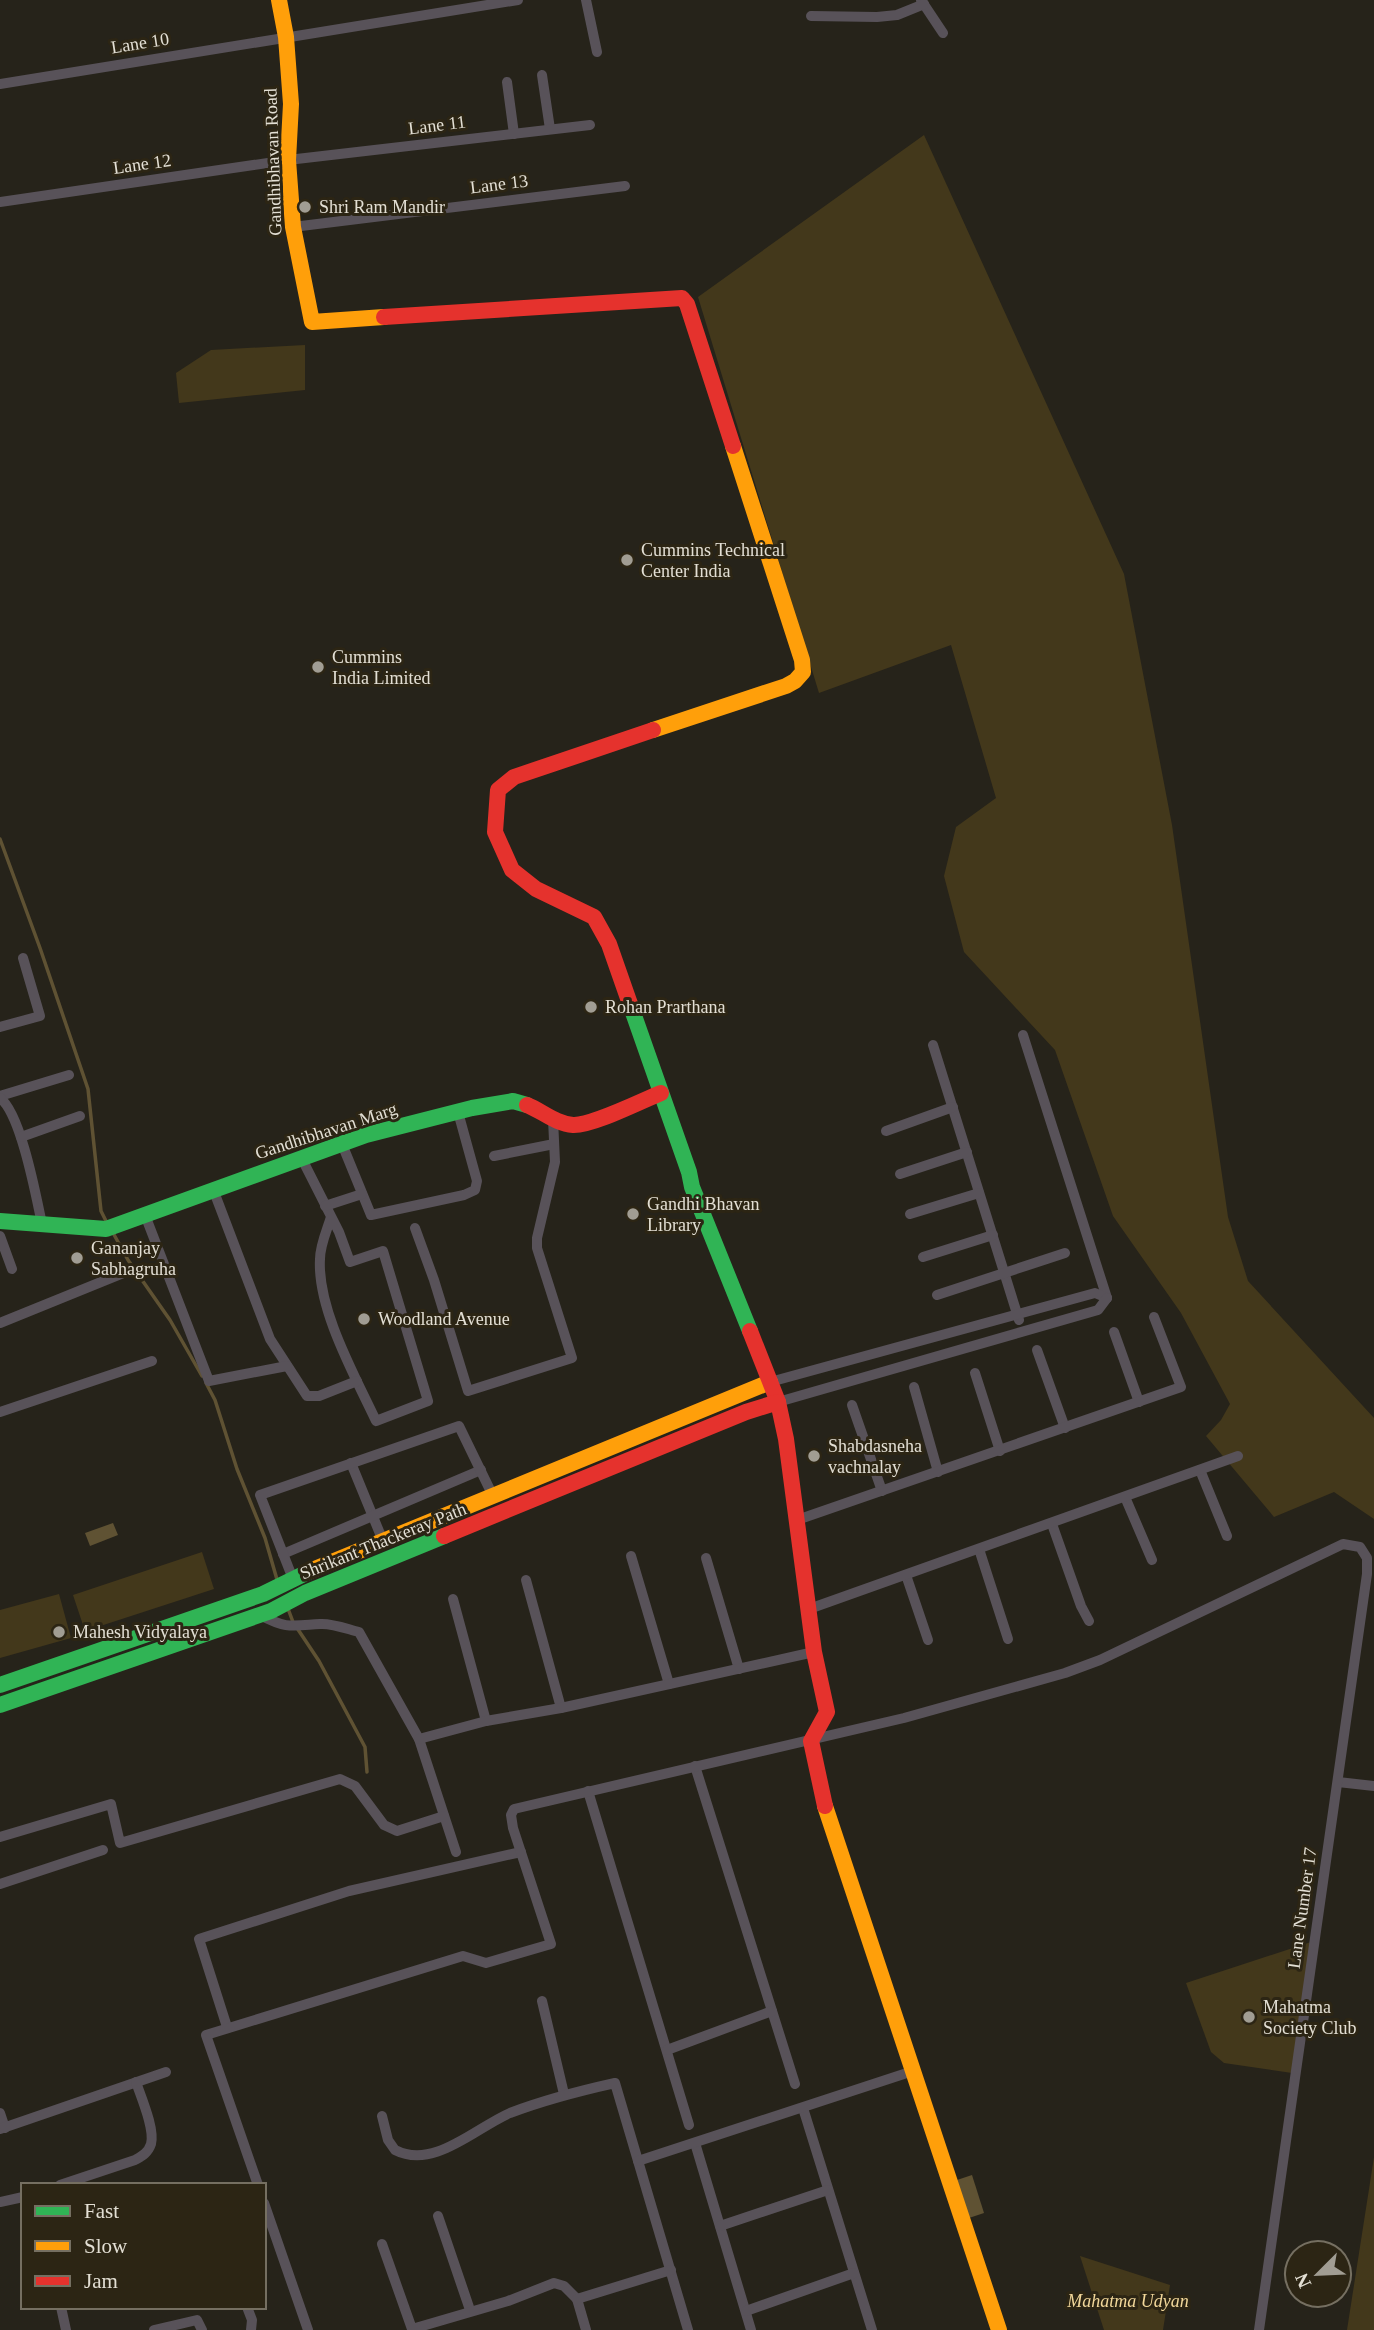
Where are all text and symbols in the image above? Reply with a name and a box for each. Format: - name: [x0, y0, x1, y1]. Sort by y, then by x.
- street label: Lane 10: [110, 29, 170, 57]
- street label: Gandhibhavan Road: [260, 88, 286, 236]
- street label: Lane 11: [407, 112, 467, 138]
- street label: Lane 12: [112, 150, 172, 178]
- street label: Lane 13: [469, 171, 529, 197]
- place label: Shri Ram Mandir: [319, 197, 445, 217]
- marker: Shri Ram Mandir: [297, 199, 313, 215]
- place label: Cummins Technical Center India: [641, 540, 785, 581]
- marker: Cummins Technical Center India: [619, 552, 635, 568]
- place label: Cummins India Limited: [332, 647, 430, 688]
- marker: Cummins India Limited: [310, 659, 326, 675]
- place label: Rohan Prarthana: [605, 997, 725, 1017]
- marker: Rohan Prarthana: [583, 999, 599, 1015]
- street label: Gandhibhavan Marg: [252, 1099, 400, 1163]
- place label: Gandhi Bhavan Library: [647, 1194, 759, 1235]
- marker: Gandhi Bhavan Library: [625, 1206, 641, 1222]
- place label: Gananjay Sabhagruha: [91, 1238, 176, 1279]
- marker: Gananjay Sabhagruha: [69, 1250, 85, 1266]
- place label: Woodland Avenue: [378, 1309, 510, 1329]
- marker: Woodland Avenue: [356, 1311, 372, 1327]
- place label: Shabdasneha vachnalay: [828, 1436, 922, 1477]
- marker: Shabdasneha vachnalay: [806, 1448, 822, 1464]
- street label: Shrikant Thackeray Path: [297, 1498, 469, 1584]
- place label: Mahesh Vidyalaya: [73, 1622, 207, 1642]
- marker: Mahesh Vidyalaya: [51, 1624, 67, 1640]
- street label: Lane Number 17: [1284, 1846, 1320, 1970]
- place label: Mahatma Society Club: [1263, 1997, 1357, 2038]
- marker: Mahatma Society Club: [1241, 2009, 1257, 2025]
- legend: [21, 2183, 266, 2309]
- text: Fast: [84, 2199, 119, 2223]
- text: Slow: [84, 2234, 128, 2258]
- north arrow: [1283, 2239, 1353, 2309]
- text: Jam: [84, 2269, 118, 2293]
- text: N: [1290, 2270, 1315, 2291]
- park label: Mahatma Udyan: [1066, 2291, 1189, 2311]

